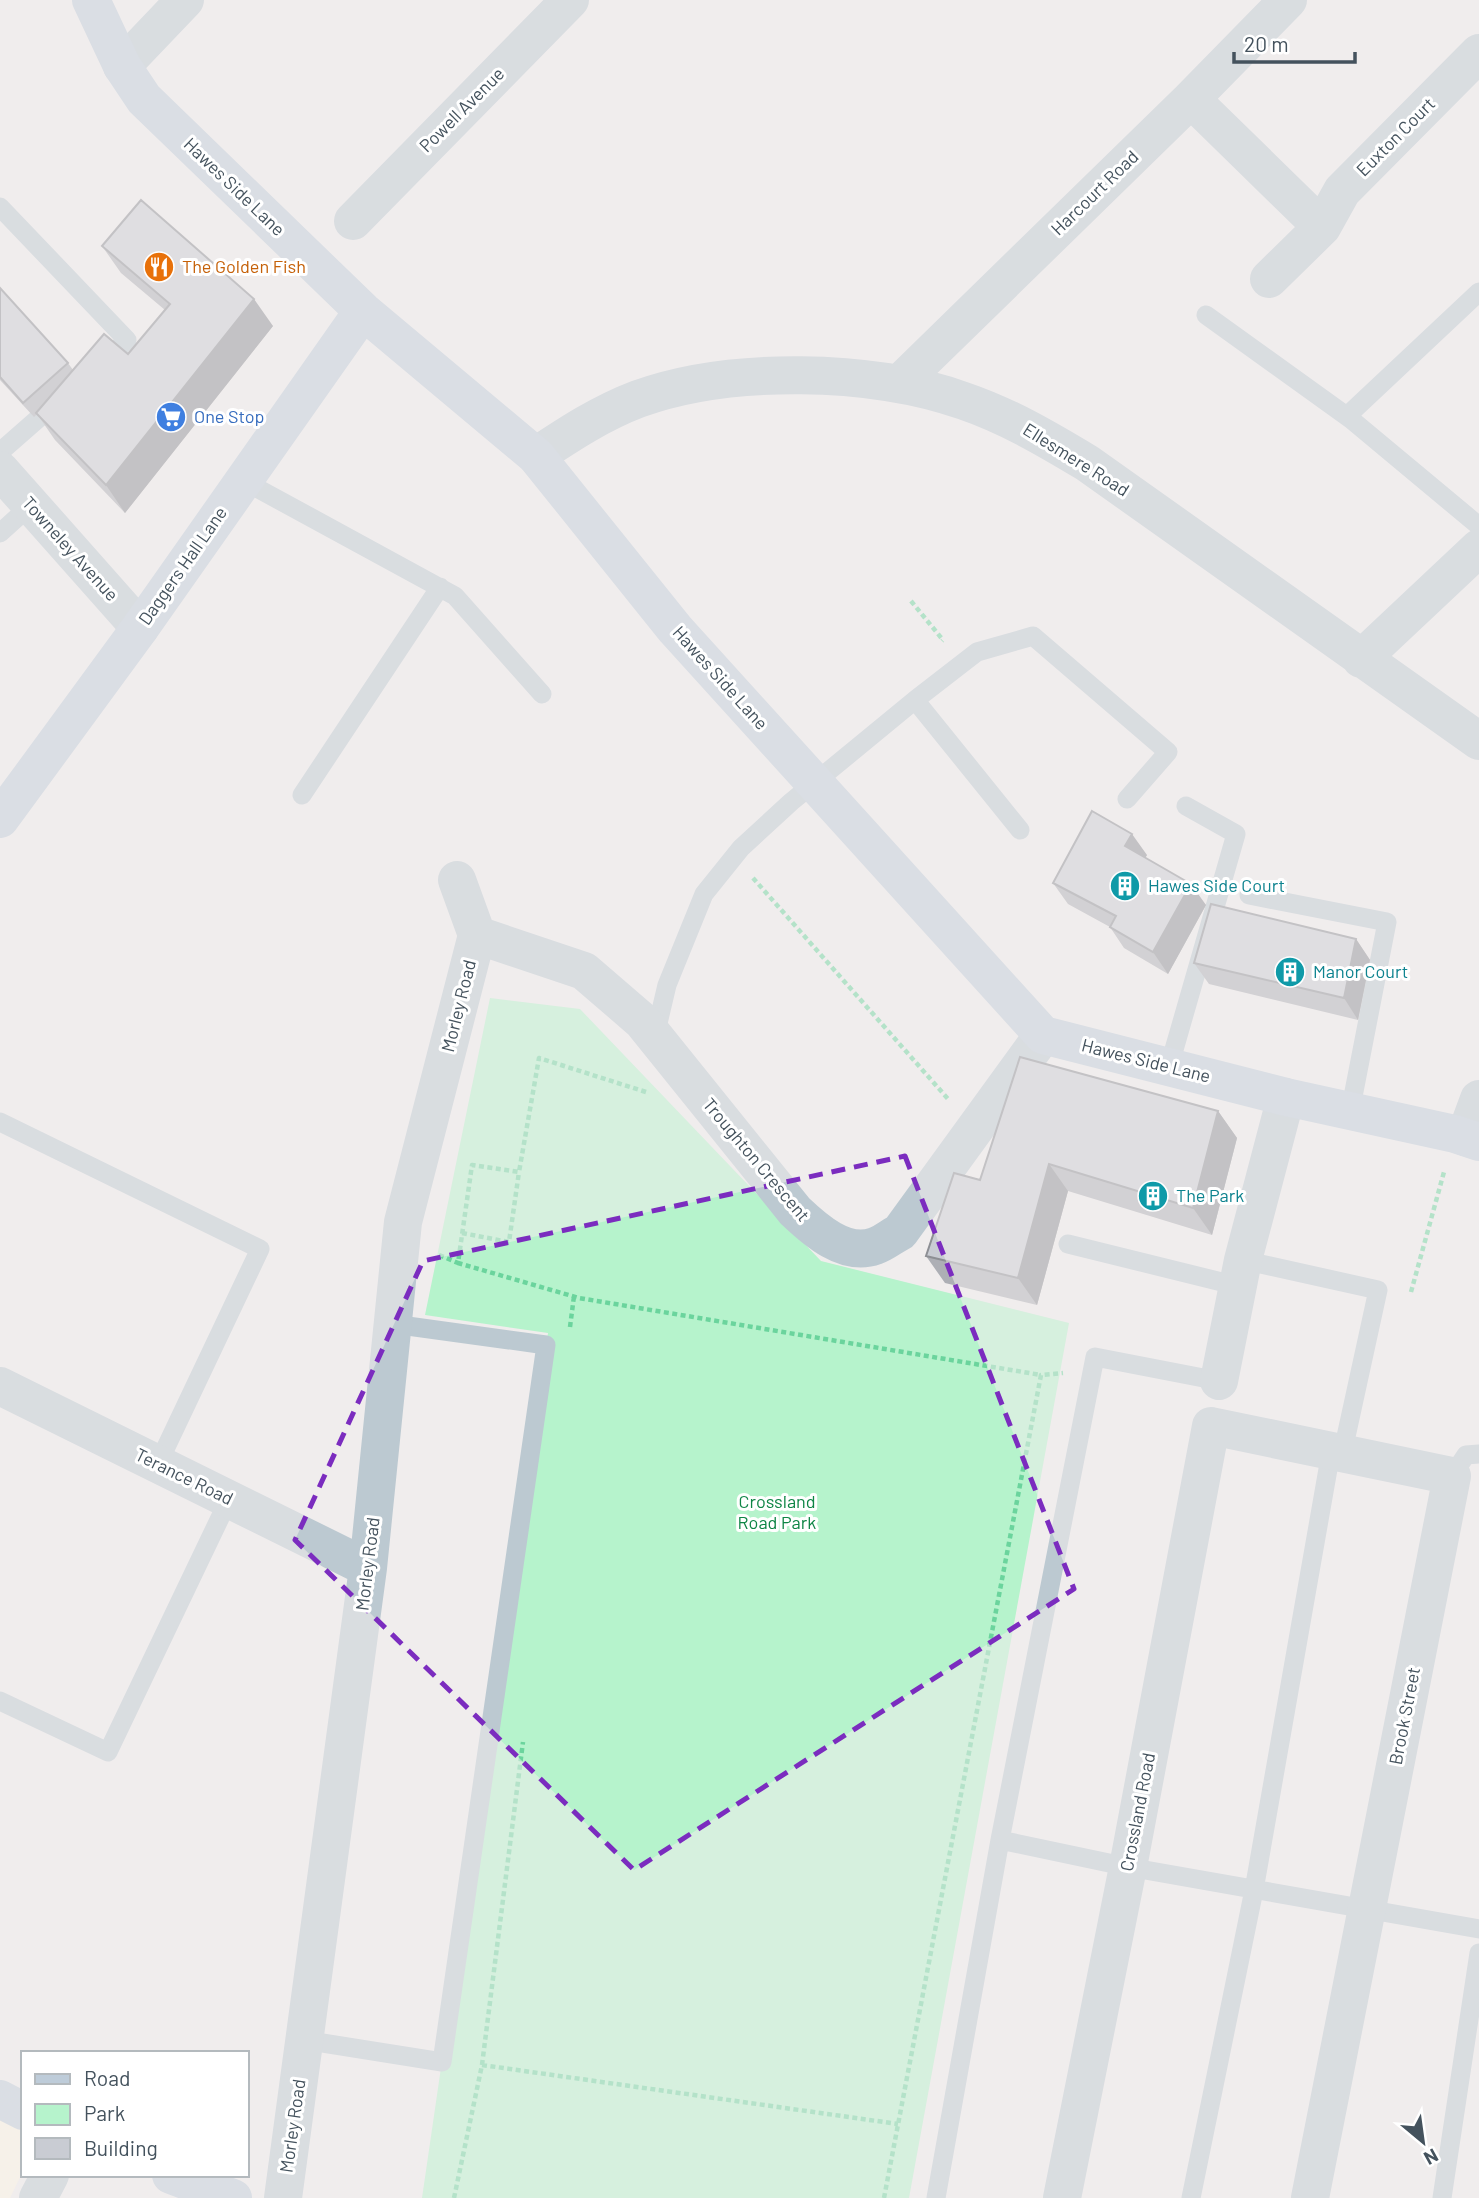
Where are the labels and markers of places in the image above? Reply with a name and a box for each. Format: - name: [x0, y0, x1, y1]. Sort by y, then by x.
- restaurant icon: The Golden Fish: [142, 250, 176, 284]
- place label: The Golden Fish: [182, 255, 306, 277]
- supermarket icon: One Stop: [154, 400, 188, 434]
- place label: One Stop: [194, 405, 265, 427]
- building icon: Hawes Side Court: [1108, 869, 1142, 903]
- place label: Hawes Side Court: [1148, 874, 1285, 896]
- building icon: Manor Court: [1273, 955, 1307, 989]
- place label: Manor Court: [1313, 960, 1408, 982]
- building icon: The Park: [1136, 1179, 1170, 1213]
- place label: The Park: [1176, 1184, 1244, 1206]

